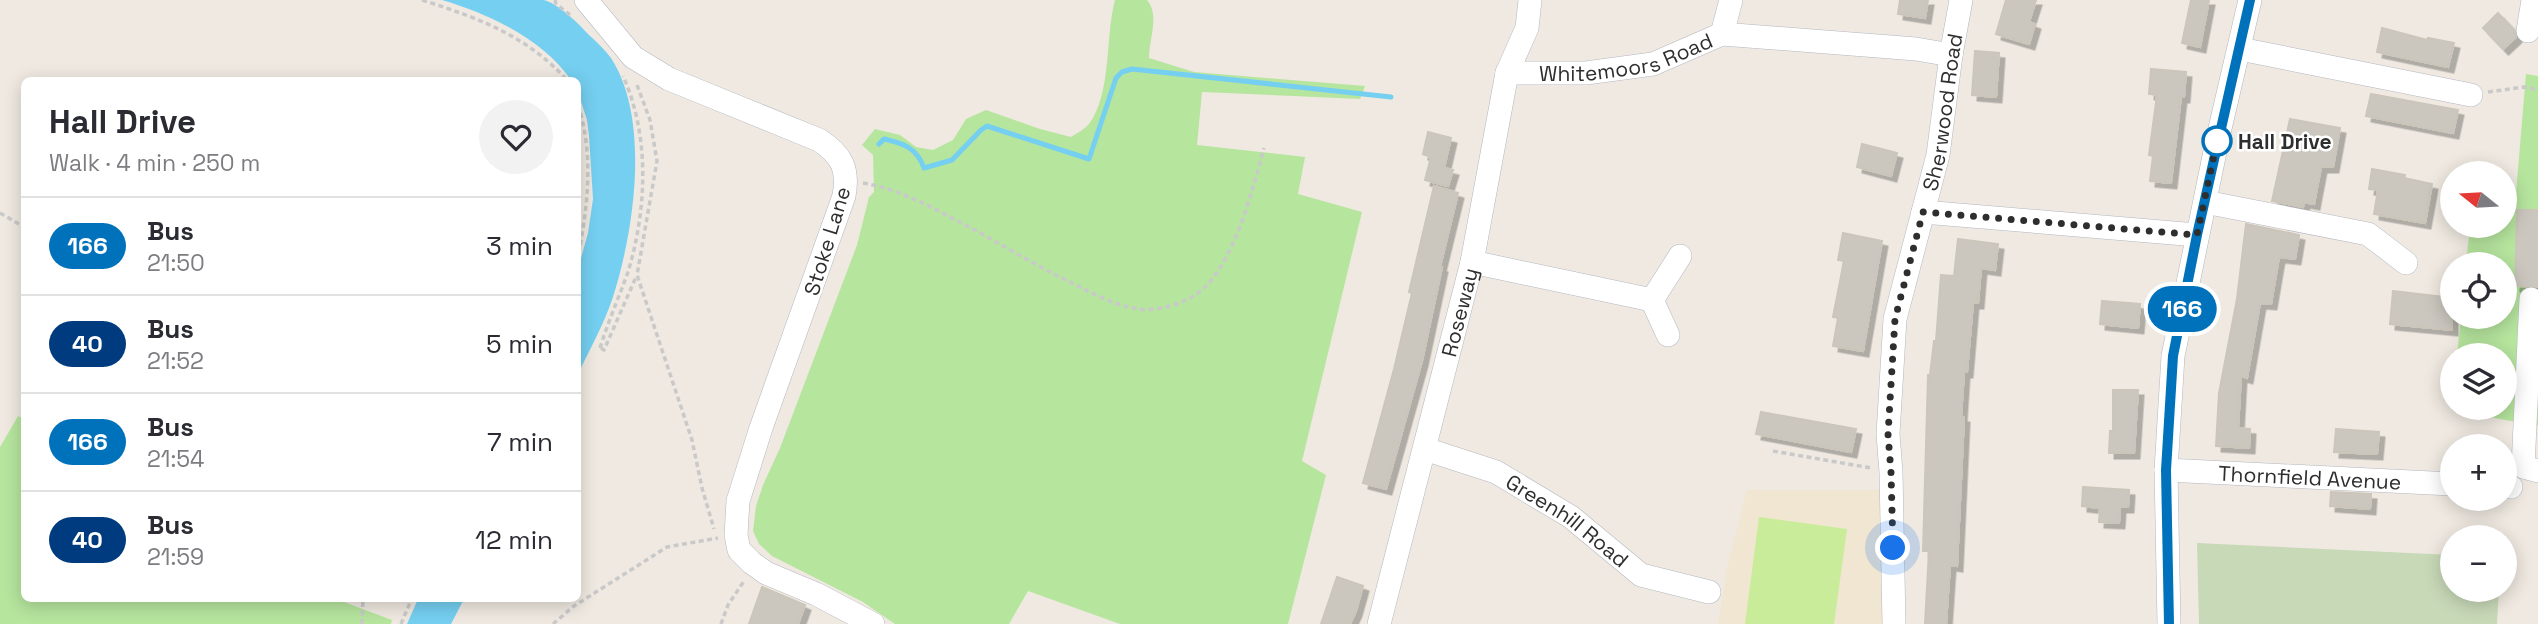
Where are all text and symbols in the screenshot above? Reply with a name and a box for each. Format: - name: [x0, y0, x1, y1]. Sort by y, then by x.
- street label: Whitemoors Road: [1539, 26, 1717, 87]
- street label: Sherwood Road: [1916, 31, 1968, 194]
- button: heart: [479, 100, 553, 174]
- text: Hall Drive: [49, 101, 196, 143]
- marker: Hall Drive: [2202, 126, 2232, 156]
- place label: Hall Drive: [2238, 128, 2332, 155]
- text: Walk · 4 min · 250 m: [49, 148, 260, 178]
- north arrow: [2440, 161, 2516, 238]
- map controls: [2440, 161, 2517, 602]
- street label: Stoke Lane: [798, 183, 856, 299]
- text: Bus: [147, 214, 194, 248]
- text: 3 min: [486, 229, 553, 263]
- text: 166: [67, 230, 108, 261]
- text: 21:50: [147, 248, 205, 278]
- button: locate: [2440, 252, 2517, 329]
- street label: Roseway: [1435, 265, 1484, 360]
- line badge: 166: [2142, 286, 2222, 332]
- text: 166: [2162, 293, 2202, 324]
- text: Bus: [147, 312, 194, 346]
- text: 5 min: [486, 327, 553, 361]
- text: 40: [72, 328, 103, 359]
- button: layers: [2440, 343, 2517, 420]
- text: 21:52: [147, 346, 204, 376]
- text: Bus: [147, 410, 194, 444]
- text: 7 min: [487, 425, 553, 459]
- text: 166: [67, 426, 108, 457]
- button: +: [2440, 434, 2517, 511]
- text: 21:54: [147, 444, 204, 474]
- street label: Thornfield Avenue: [2218, 459, 2402, 495]
- street label: Greenhill Road: [1501, 468, 1634, 573]
- text: Bus: [147, 508, 194, 542]
- text: 12 min: [475, 523, 553, 557]
- text: 40: [72, 524, 103, 555]
- button: −: [2440, 525, 2517, 602]
- your location: [1875, 530, 1910, 565]
- text: 21:59: [147, 542, 204, 572]

